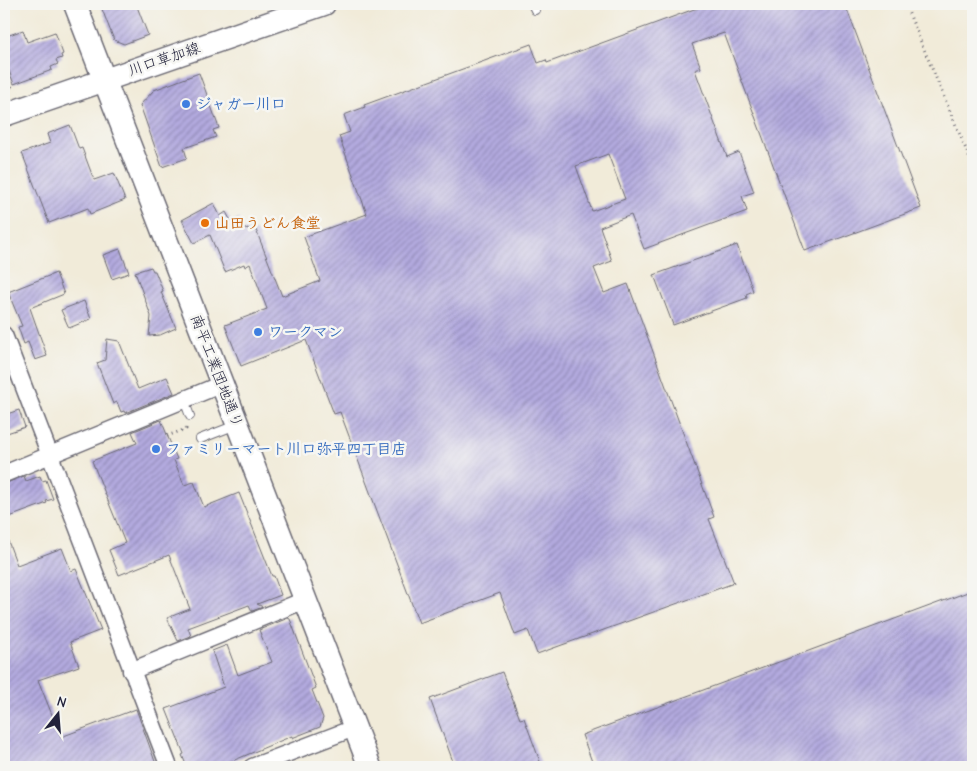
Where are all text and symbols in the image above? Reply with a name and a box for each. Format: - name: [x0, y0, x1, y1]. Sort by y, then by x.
- street label: 川口草加線: [126, 38, 202, 80]
- place label: ジャガー川口: [196, 95, 286, 113]
- marker: ジャガー川口: [180, 98, 192, 110]
- place label: 山田うどん食堂: [215, 214, 321, 232]
- marker: 山田うどん食堂: [199, 217, 211, 229]
- street label: 南平工業団地通り: [187, 312, 247, 430]
- place label: ワークマン: [268, 323, 343, 341]
- marker: ワークマン: [252, 326, 264, 338]
- place label: ファミリーマート川口弥平四丁目店: [166, 440, 407, 458]
- marker: ファミリーマート川口弥平四丁目店: [150, 443, 162, 455]
- north arrow: [32, 688, 82, 738]
- text: N: [55, 693, 69, 712]

